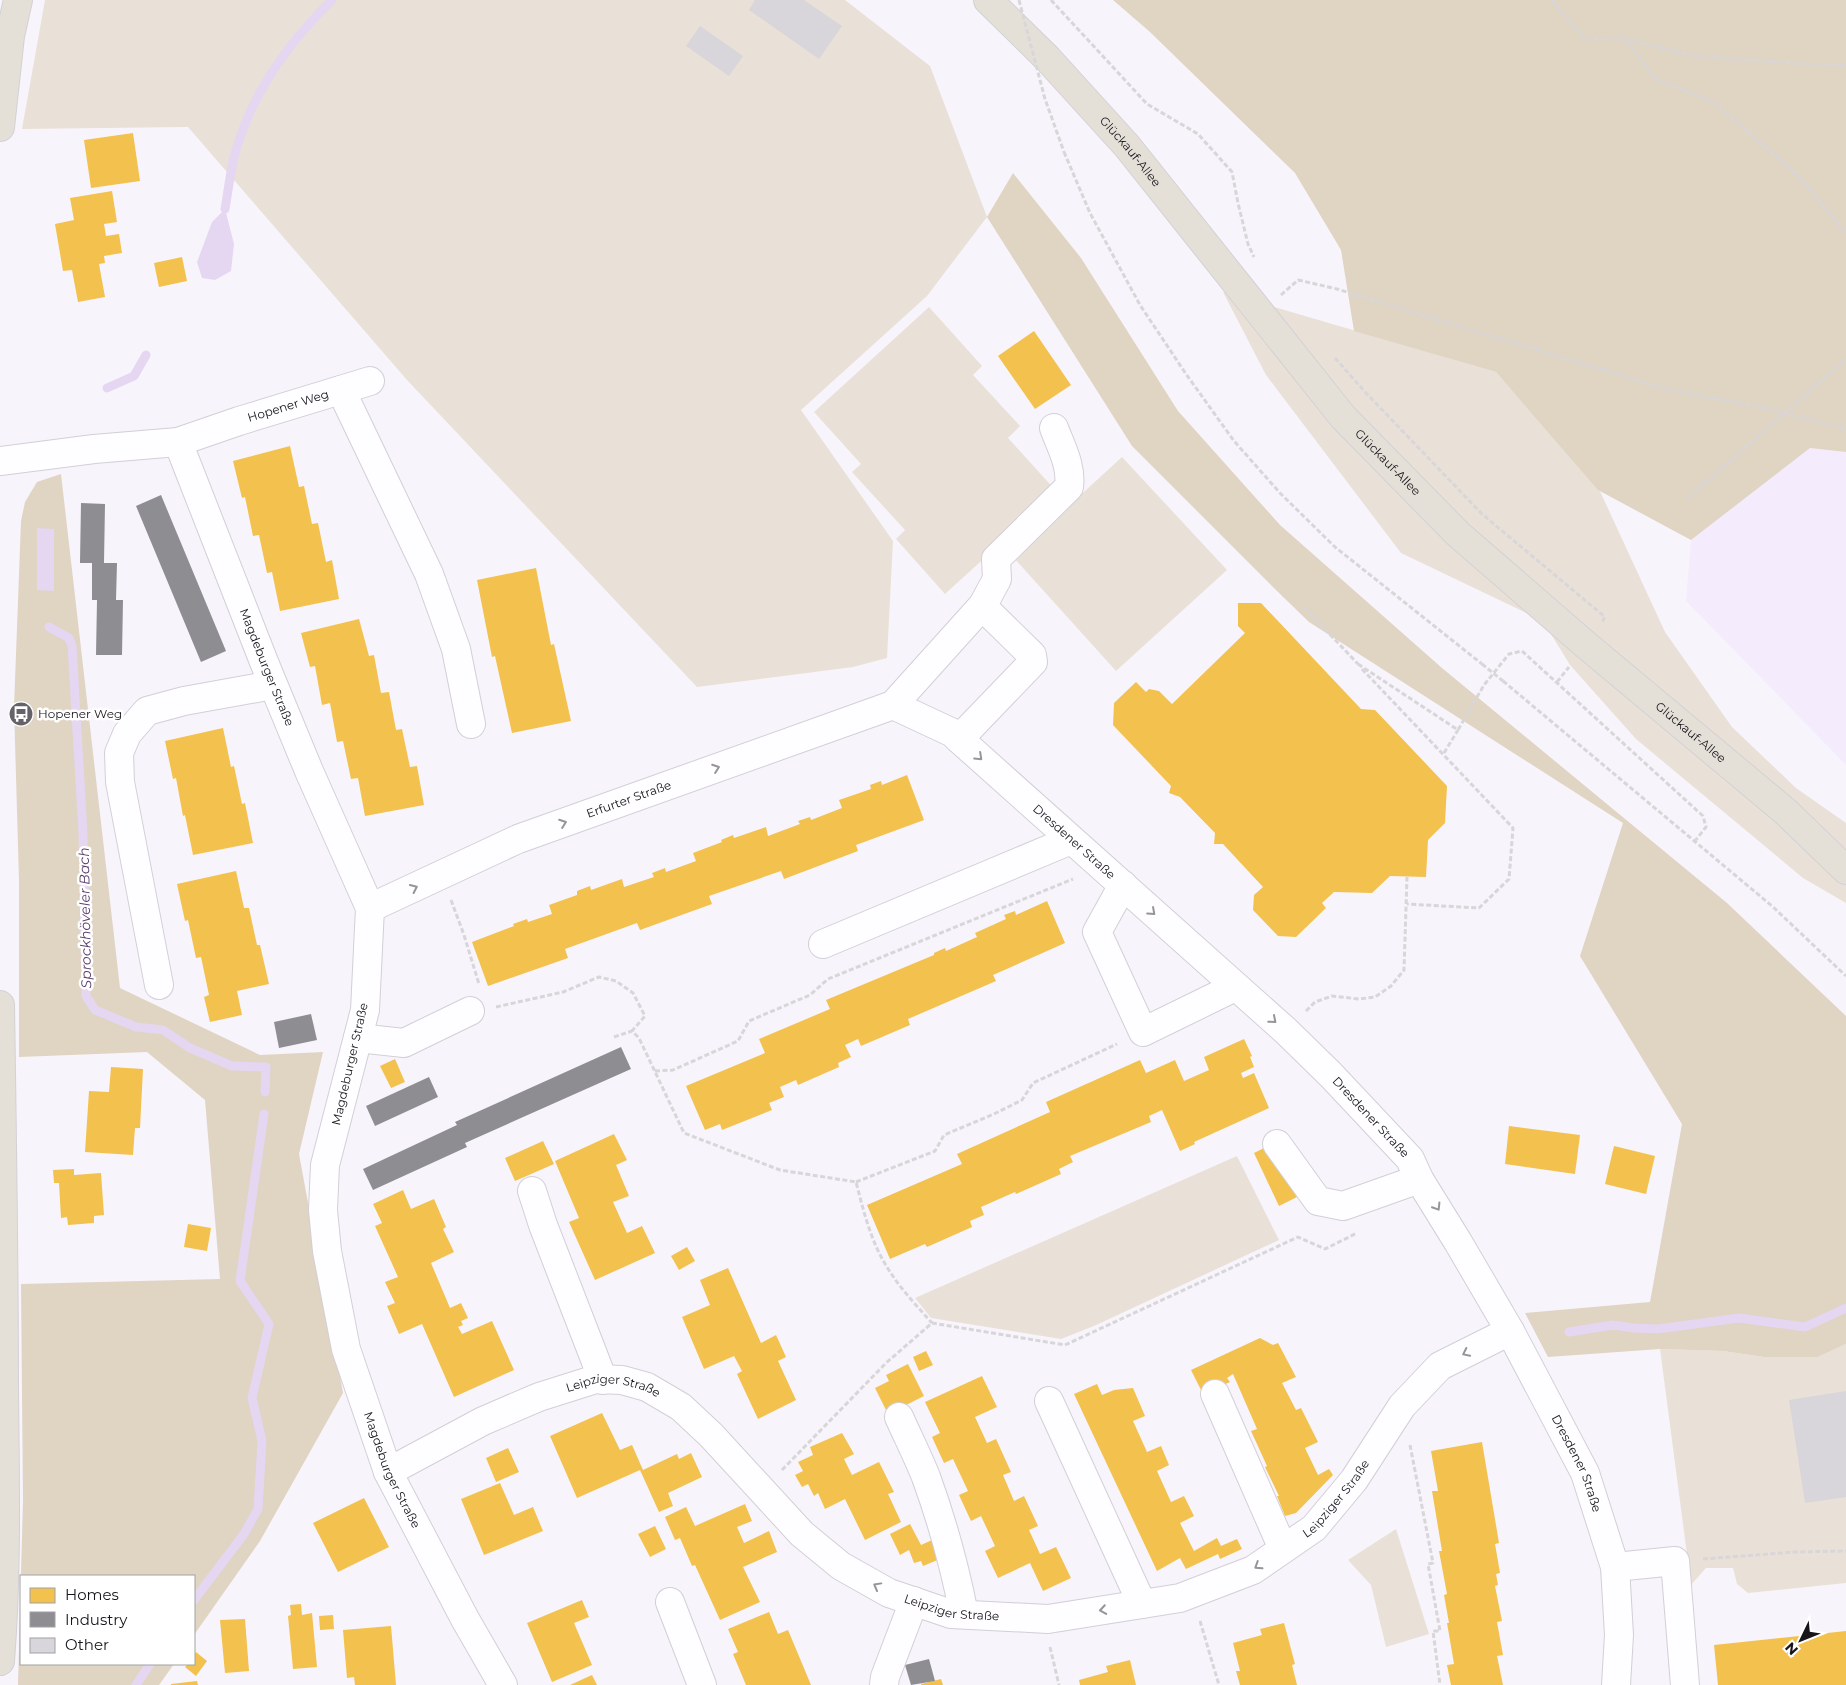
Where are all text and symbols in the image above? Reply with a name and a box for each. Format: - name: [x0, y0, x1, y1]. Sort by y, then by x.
- street label: Glückauf-Allee: [1097, 113, 1164, 190]
- street label: Hopener Weg: [246, 386, 331, 425]
- street label: Glückauf-Allee: [1352, 426, 1424, 499]
- street label: Magdeburger Straße: [237, 606, 298, 728]
- street label: Glückauf-Allee: [1653, 698, 1729, 766]
- bus stop icon: Hopener Weg: [8, 701, 34, 727]
- place label: Hopener Weg: [38, 706, 122, 721]
- one-way arrow: [973, 751, 982, 760]
- one-way arrow: [711, 764, 720, 774]
- street label: Erfurter Straße: [584, 777, 673, 821]
- street label: Dresdener Straße: [1030, 801, 1119, 882]
- one-way arrow: [559, 819, 567, 829]
- water label: Sprockhöveler Bach: [75, 847, 95, 989]
- one-way arrow: [409, 883, 418, 894]
- one-way arrow: [1147, 906, 1156, 915]
- street label: Magdeburger Straße: [328, 1001, 371, 1127]
- one-way arrow: [1268, 1014, 1277, 1023]
- street label: Dresdener Straße: [1330, 1073, 1413, 1160]
- one-way arrow: [1431, 1201, 1440, 1210]
- one-way arrow: [1462, 1347, 1471, 1357]
- street label: Leipziger Straße: [564, 1371, 663, 1400]
- street label: Magdeburger Straße: [361, 1410, 424, 1531]
- street label: Dresdener Straße: [1549, 1412, 1605, 1514]
- street label: Leipziger Straße: [1299, 1457, 1372, 1541]
- one-way arrow: [1255, 1560, 1264, 1569]
- legend: [20, 1575, 195, 1665]
- one-way arrow: [873, 1582, 882, 1592]
- text: Homes: [65, 1585, 119, 1604]
- street label: Leipziger Straße: [902, 1591, 1000, 1623]
- one-way arrow: [1099, 1605, 1107, 1615]
- text: Industry: [65, 1610, 128, 1629]
- north arrow: [1776, 1615, 1826, 1665]
- text: Other: [65, 1635, 109, 1654]
- text: N: [1781, 1639, 1802, 1659]

